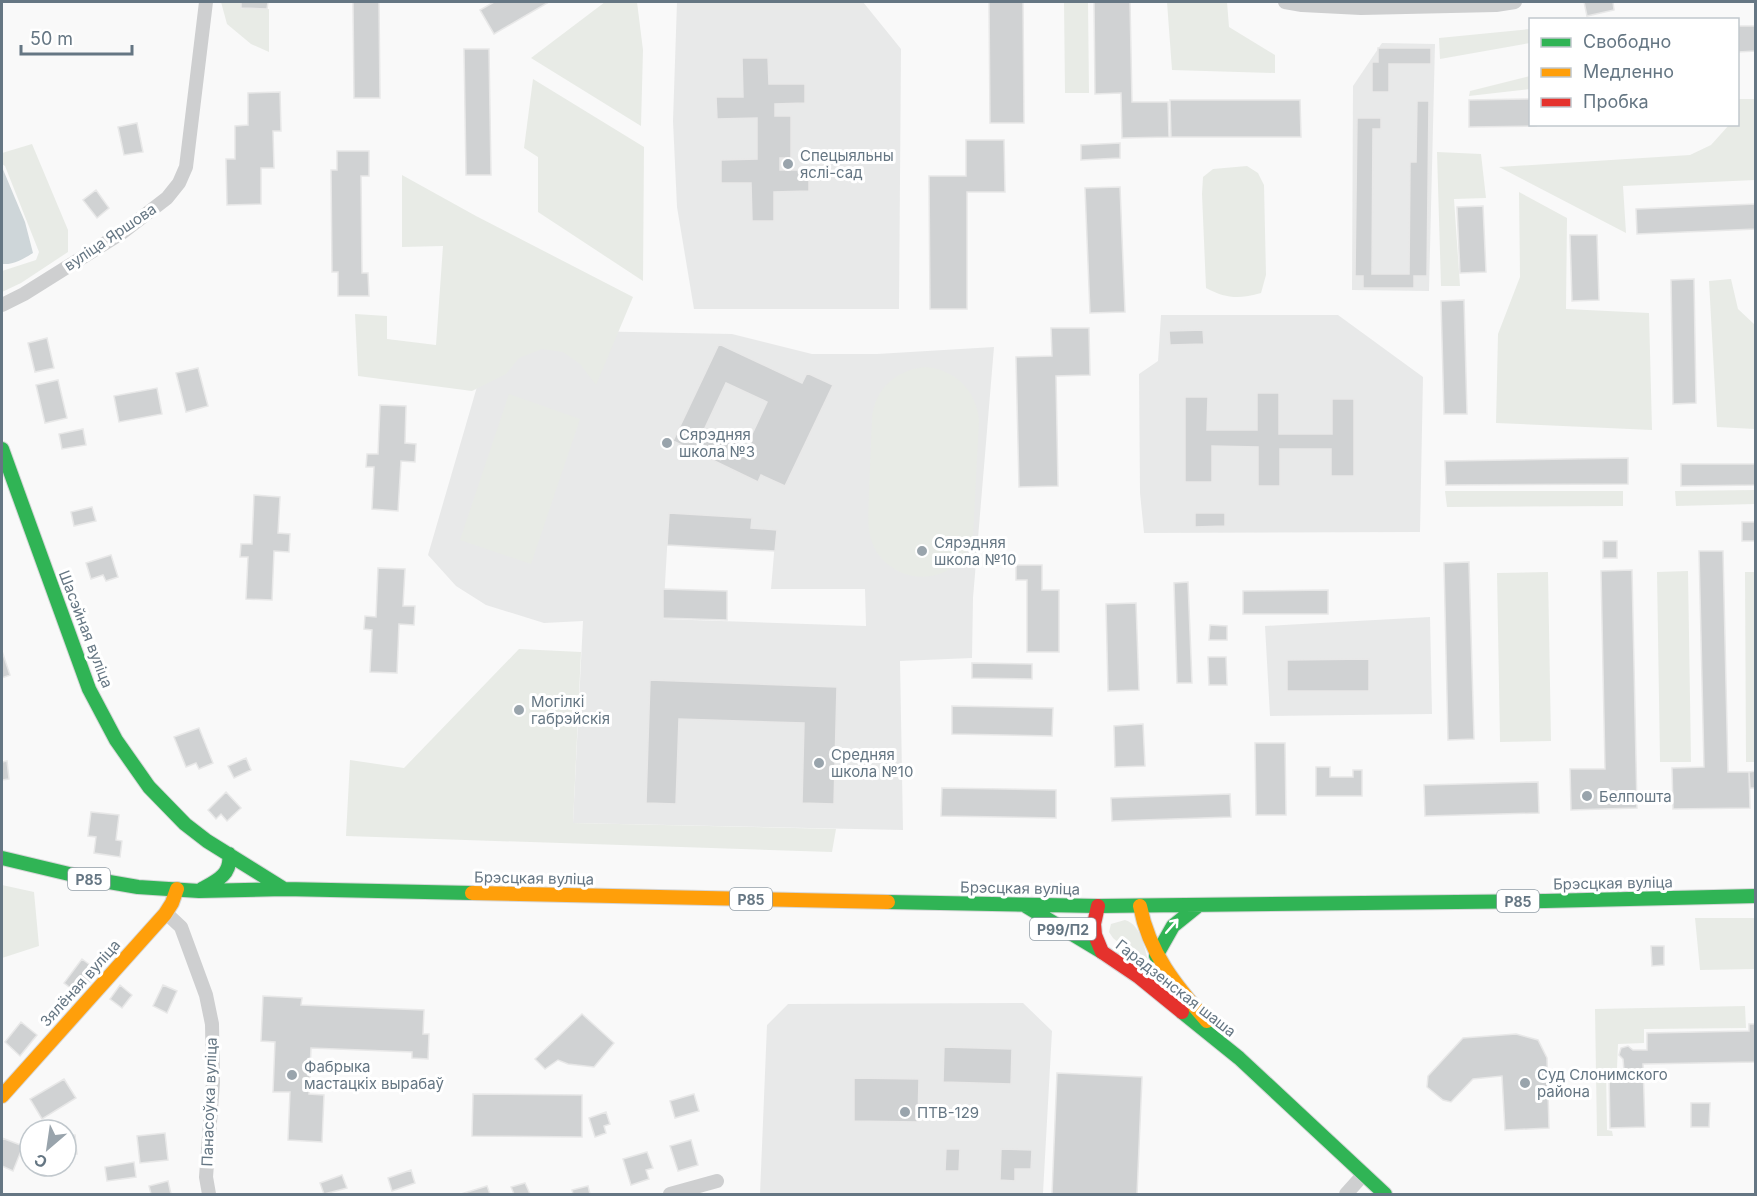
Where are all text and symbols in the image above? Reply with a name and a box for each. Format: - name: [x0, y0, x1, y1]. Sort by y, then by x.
- scale bar: [21, 18, 132, 56]
- legend: [1529, 18, 1739, 126]
- text: 50 m: [30, 28, 73, 49]
- text: Свободно: [1583, 31, 1671, 52]
- text: Медленно: [1583, 61, 1674, 82]
- text: Пробка: [1583, 91, 1649, 112]
- place label: Спецыяльны яслі-сад: [800, 146, 894, 182]
- marker: Спецыяльны яслі-сад: [781, 157, 795, 171]
- street label: вуліца Яршова: [60, 199, 160, 275]
- place label: Сярэдняя школа №3: [679, 425, 755, 461]
- marker: Сярэдняя школа №3: [660, 436, 674, 450]
- place label: Сярэдняя школа №10: [934, 533, 1016, 569]
- marker: Сярэдняя школа №10: [915, 544, 929, 558]
- street label: Шасэйная вуліца: [55, 568, 117, 690]
- place label: Могілкі габрэйскія: [531, 692, 610, 728]
- marker: Могілкі габрэйскія: [512, 703, 526, 717]
- place label: Средняя школа №10: [831, 745, 913, 781]
- marker: Средняя школа №10: [812, 756, 826, 770]
- place label: Белпошта: [1599, 787, 1672, 806]
- marker: Белпошта: [1580, 789, 1594, 803]
- street label: Брэсцкая вуліца: [474, 867, 594, 889]
- road number: Р85: [68, 868, 110, 890]
- street label: Брэсцкая вуліца: [1553, 872, 1673, 894]
- street label: Брэсцкая вуліца: [960, 877, 1080, 899]
- road number: Р85: [730, 888, 772, 910]
- road number: Р85: [1497, 890, 1539, 912]
- road number: Р99/П2: [1030, 918, 1096, 940]
- one-way arrow: [1166, 918, 1179, 934]
- street label: Гарадзенская шаша: [1112, 935, 1240, 1041]
- street label: Зялёная вуліца: [36, 936, 124, 1030]
- street label: Панасоўка вуліца: [197, 1037, 221, 1167]
- place label: Фабрыка мастацкіх вырабаў: [304, 1057, 444, 1093]
- place label: Суд Слонимского района: [1537, 1065, 1668, 1101]
- marker: Фабрыка мастацкіх вырабаў: [285, 1068, 299, 1082]
- marker: Суд Слонимского района: [1518, 1076, 1532, 1090]
- place label: ПТВ-129: [917, 1103, 979, 1122]
- marker: ПТВ-129: [898, 1105, 912, 1119]
- north arrow: [18, 1118, 78, 1178]
- text: С: [31, 1149, 51, 1173]

